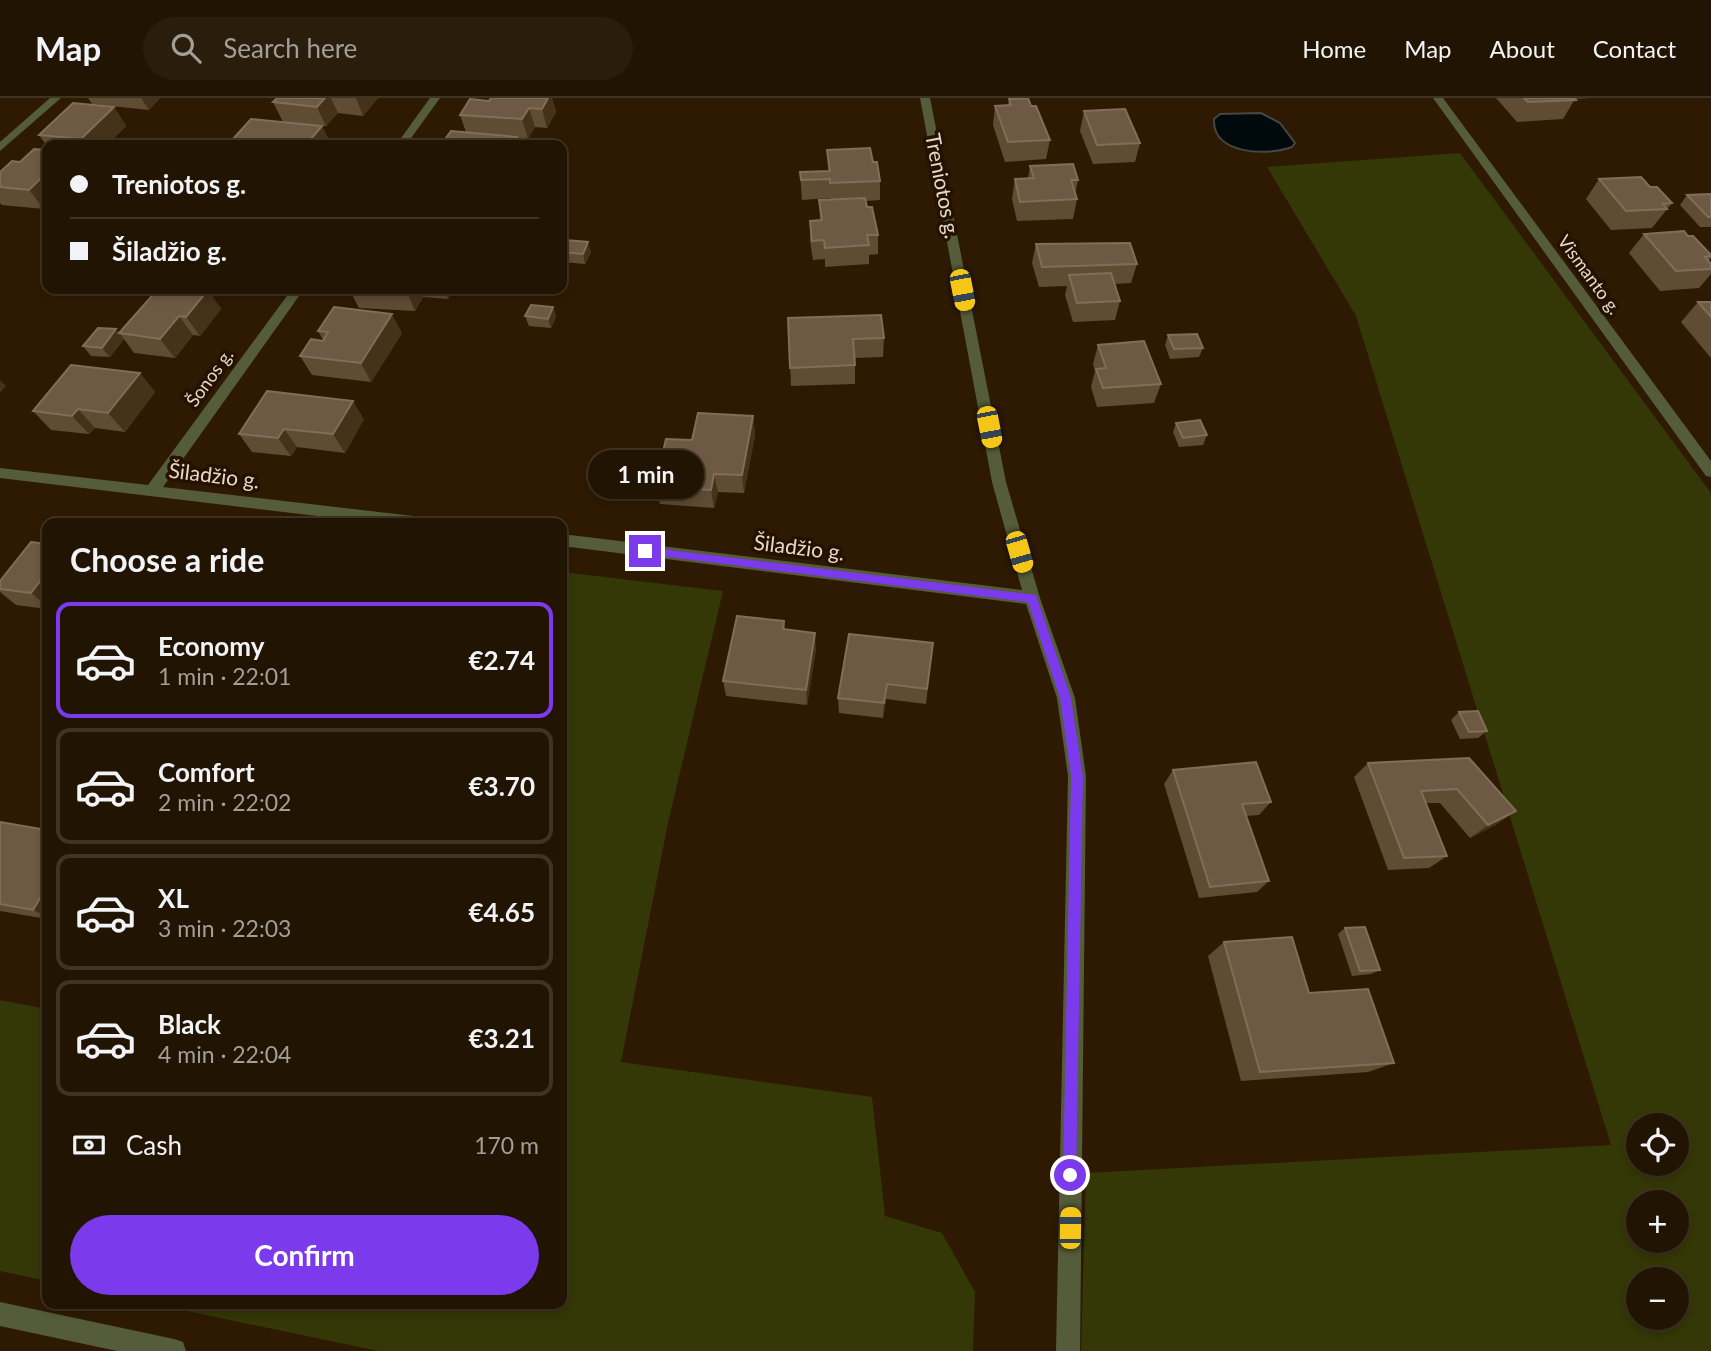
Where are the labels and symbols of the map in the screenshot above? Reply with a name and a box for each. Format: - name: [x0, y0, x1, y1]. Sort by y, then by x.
- street label: Treniotos g.: [921, 131, 966, 240]
- street label: Vismanto g.: [1554, 230, 1626, 318]
- car: [948, 267, 977, 313]
- street label: Šonos g.: [181, 344, 238, 411]
- car: [975, 404, 1004, 450]
- callout: 1 min: [587, 449, 703, 498]
- street label: Šiladžio g.: [167, 457, 261, 492]
- street label: Šiladžio g.: [752, 529, 846, 564]
- car: [1004, 529, 1035, 575]
- route end: [629, 535, 661, 567]
- route start: [1054, 1159, 1086, 1191]
- car: [1060, 1207, 1081, 1249]

